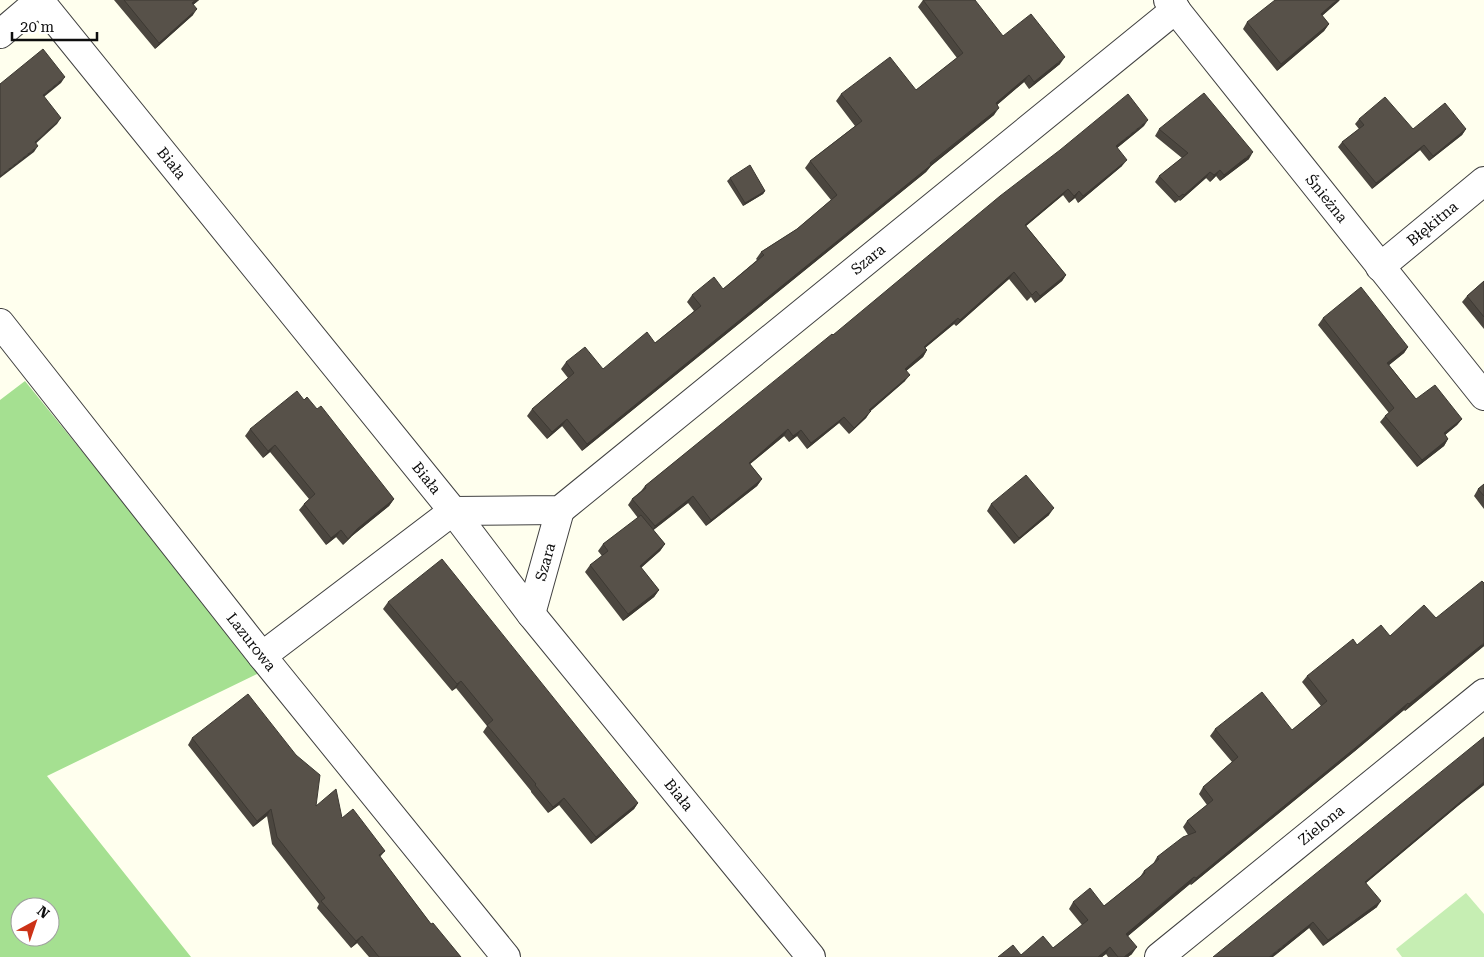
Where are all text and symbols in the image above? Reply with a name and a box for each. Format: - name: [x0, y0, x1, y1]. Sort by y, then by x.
- scale bar: [12, 10, 98, 42]
- text: 20 m: [20, 18, 55, 36]
- street label: Biała: [153, 144, 190, 183]
- street label: Śnieżna: [1302, 170, 1351, 226]
- street label: Błękitna: [1403, 197, 1462, 250]
- street label: Szara: [847, 240, 889, 279]
- street label: Biała: [408, 459, 445, 498]
- street label: Szara: [532, 541, 559, 583]
- street label: Lazurowa: [223, 609, 280, 675]
- street label: Biała: [660, 775, 697, 815]
- street label: Zielona: [1295, 801, 1348, 849]
- north arrow: [10, 897, 60, 947]
- text: N: [34, 902, 53, 922]

